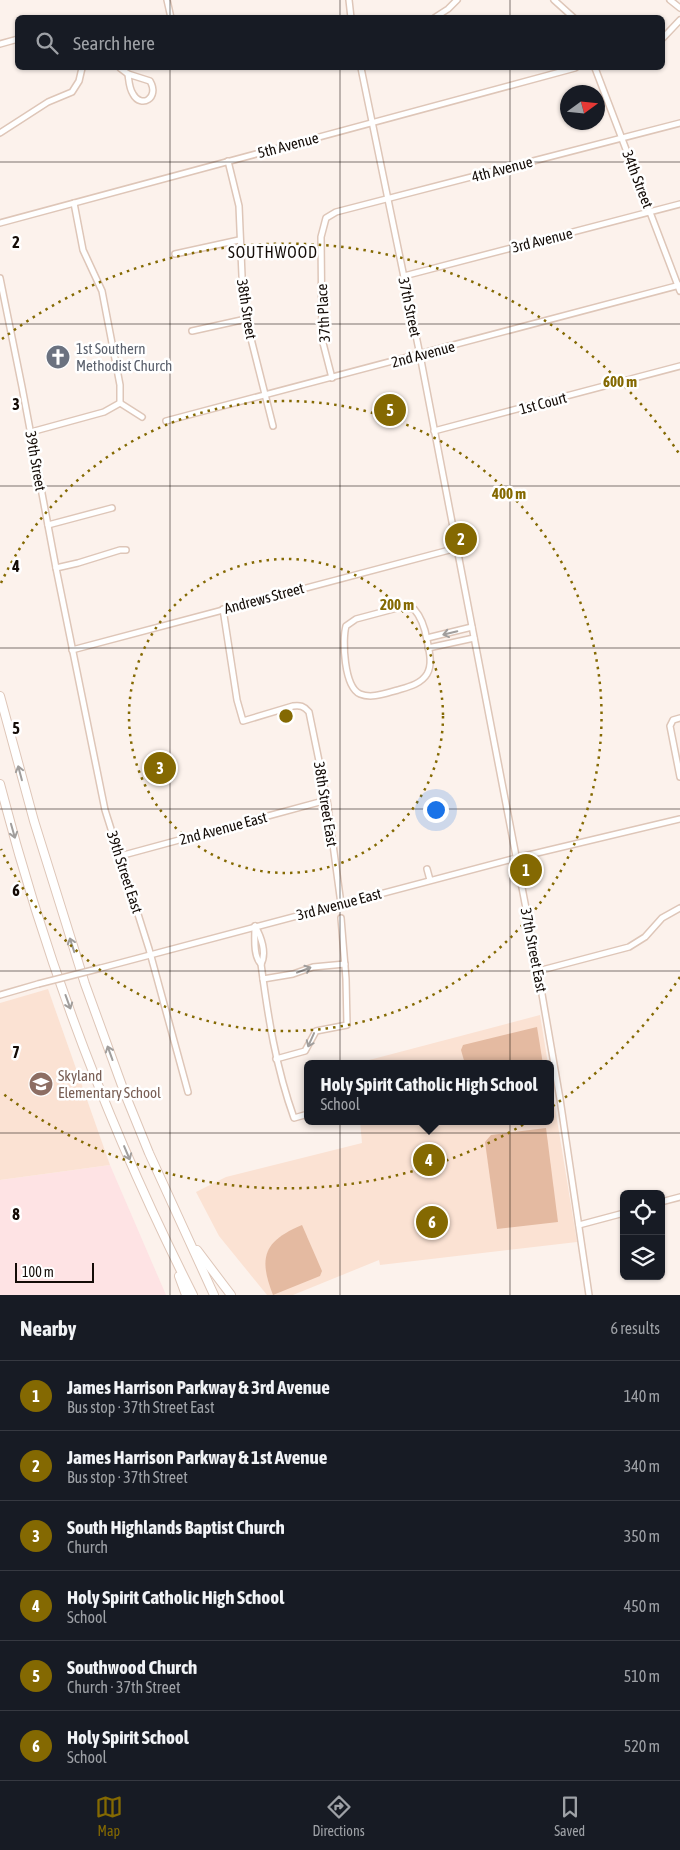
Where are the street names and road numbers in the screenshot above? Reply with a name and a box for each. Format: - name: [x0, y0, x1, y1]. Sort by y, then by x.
- street label: 5th Avenue: [256, 129, 320, 161]
- street label: 34th Street: [619, 148, 657, 210]
- street label: 4th Avenue: [470, 153, 534, 185]
- street label: 3rd Avenue: [510, 224, 574, 256]
- street label: 37th Street: [395, 276, 425, 338]
- street label: 38th Street: [234, 278, 260, 340]
- street label: 37th Place: [313, 283, 333, 343]
- street label: 2nd Avenue: [389, 337, 457, 371]
- street label: 1st Court: [517, 389, 569, 417]
- street label: 39th Street: [22, 430, 50, 492]
- street label: Andrews Street: [222, 579, 306, 617]
- street label: 38th Street East: [311, 760, 341, 848]
- street label: 2nd Avenue East: [177, 808, 269, 848]
- street label: 39th Street East: [104, 829, 146, 915]
- street label: 3rd Avenue East: [295, 885, 383, 923]
- street label: 37th Street East: [517, 906, 551, 994]

